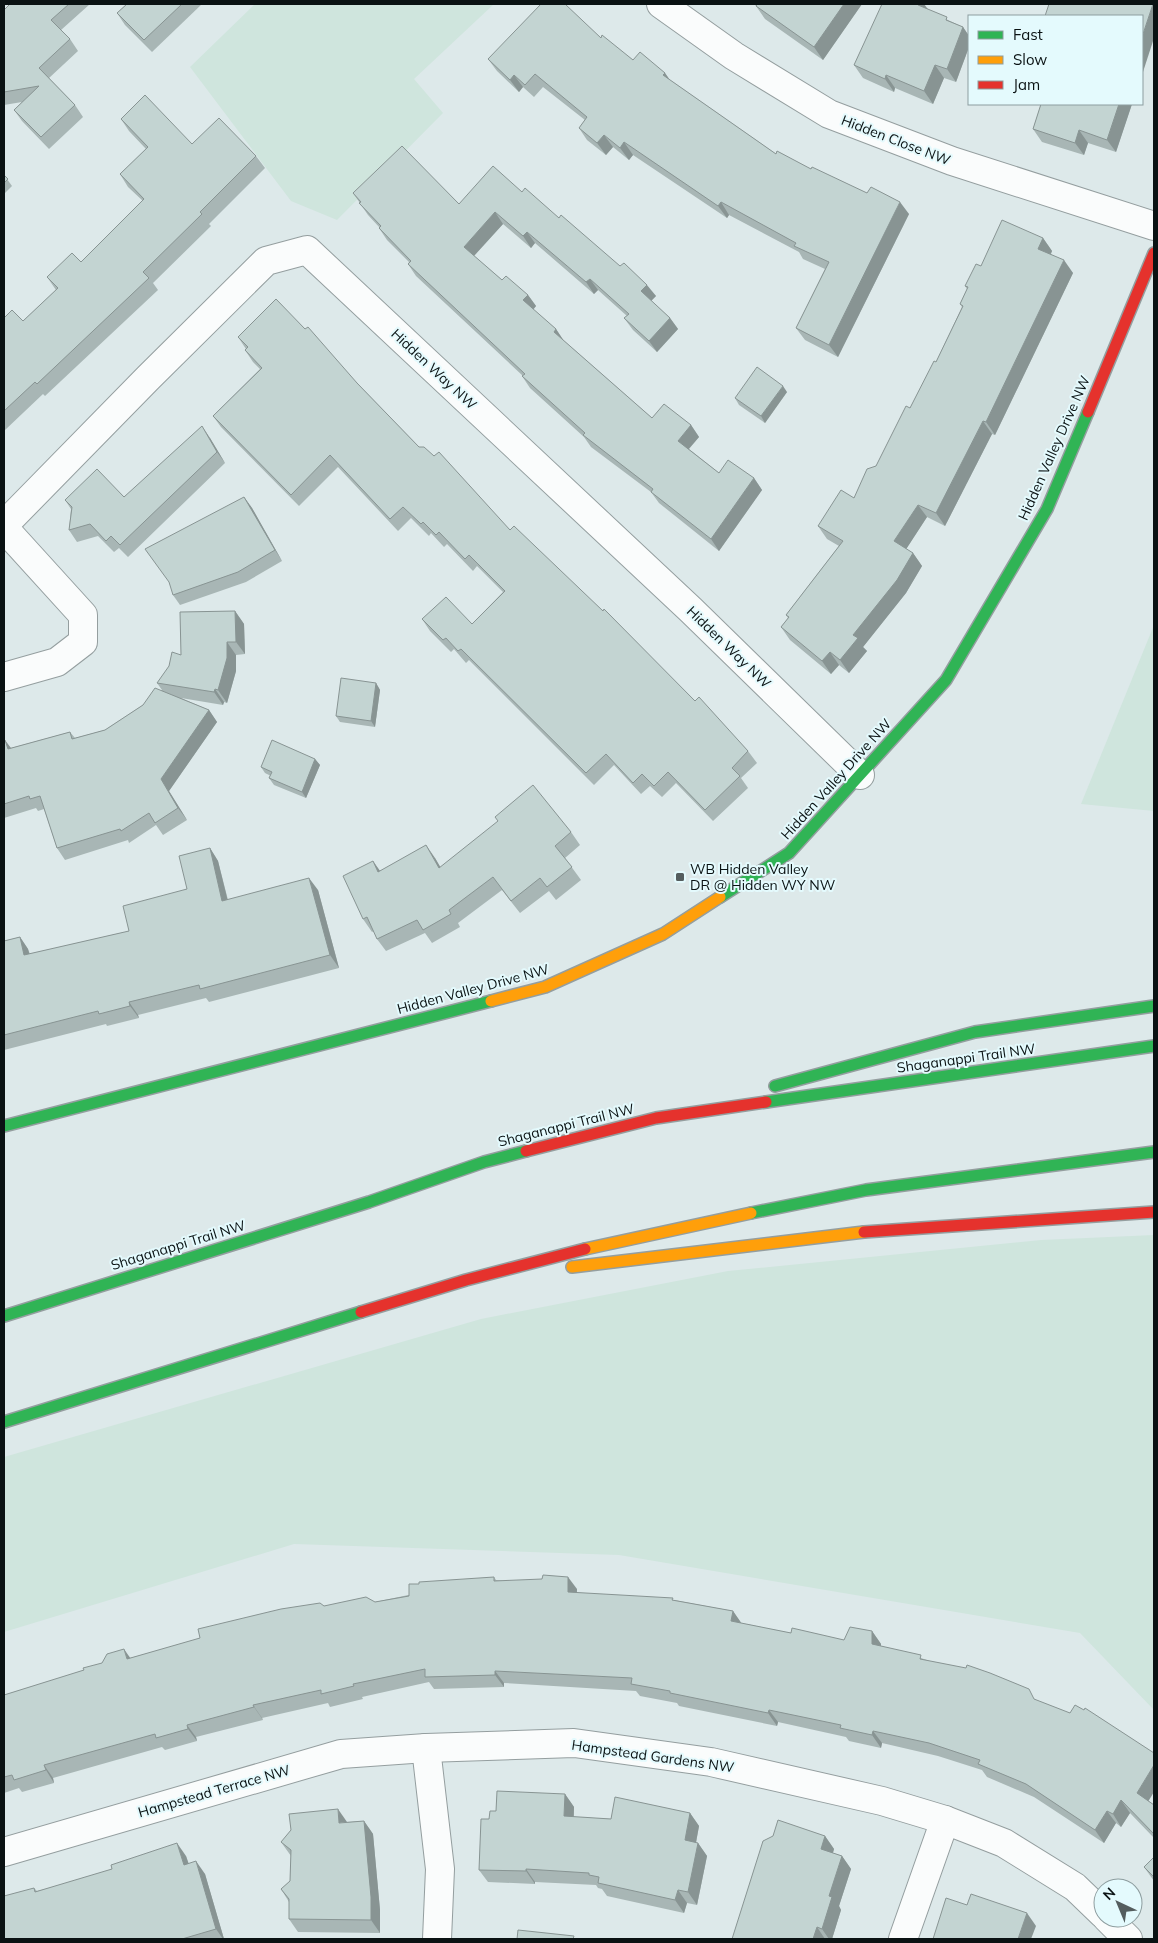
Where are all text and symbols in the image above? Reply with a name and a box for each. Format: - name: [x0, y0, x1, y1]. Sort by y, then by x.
- legend: [968, 15, 1143, 105]
- text: Fast: [1013, 25, 1043, 44]
- text: Slow: [1013, 50, 1047, 69]
- text: Jam: [1013, 75, 1040, 94]
- street label: Hidden Close NW: [839, 111, 954, 169]
- street label: Hidden Way NW: [387, 325, 481, 414]
- street label: Hidden Valley Drive NW: [1014, 372, 1094, 523]
- street label: Hidden Way NW: [683, 602, 775, 692]
- street label: Hidden Valley Drive NW: [777, 715, 895, 843]
- place label: WB Hidden Valley DR @ Hidden WY NW: [690, 860, 836, 894]
- marker: WB Hidden Valley DR @ Hidden WY NW: [674, 871, 686, 883]
- street label: Hidden Valley Drive NW: [395, 960, 551, 1018]
- street label: Shaganappi Trail NW: [896, 1039, 1037, 1077]
- street label: Shaganappi Trail NW: [496, 1099, 636, 1151]
- street label: Shaganappi Trail NW: [109, 1216, 248, 1274]
- street label: Hampstead Gardens NW: [571, 1736, 736, 1776]
- street label: Hampstead Terrace NW: [136, 1761, 292, 1821]
- north arrow: [1093, 1878, 1143, 1928]
- text: N: [1099, 1884, 1119, 1904]

